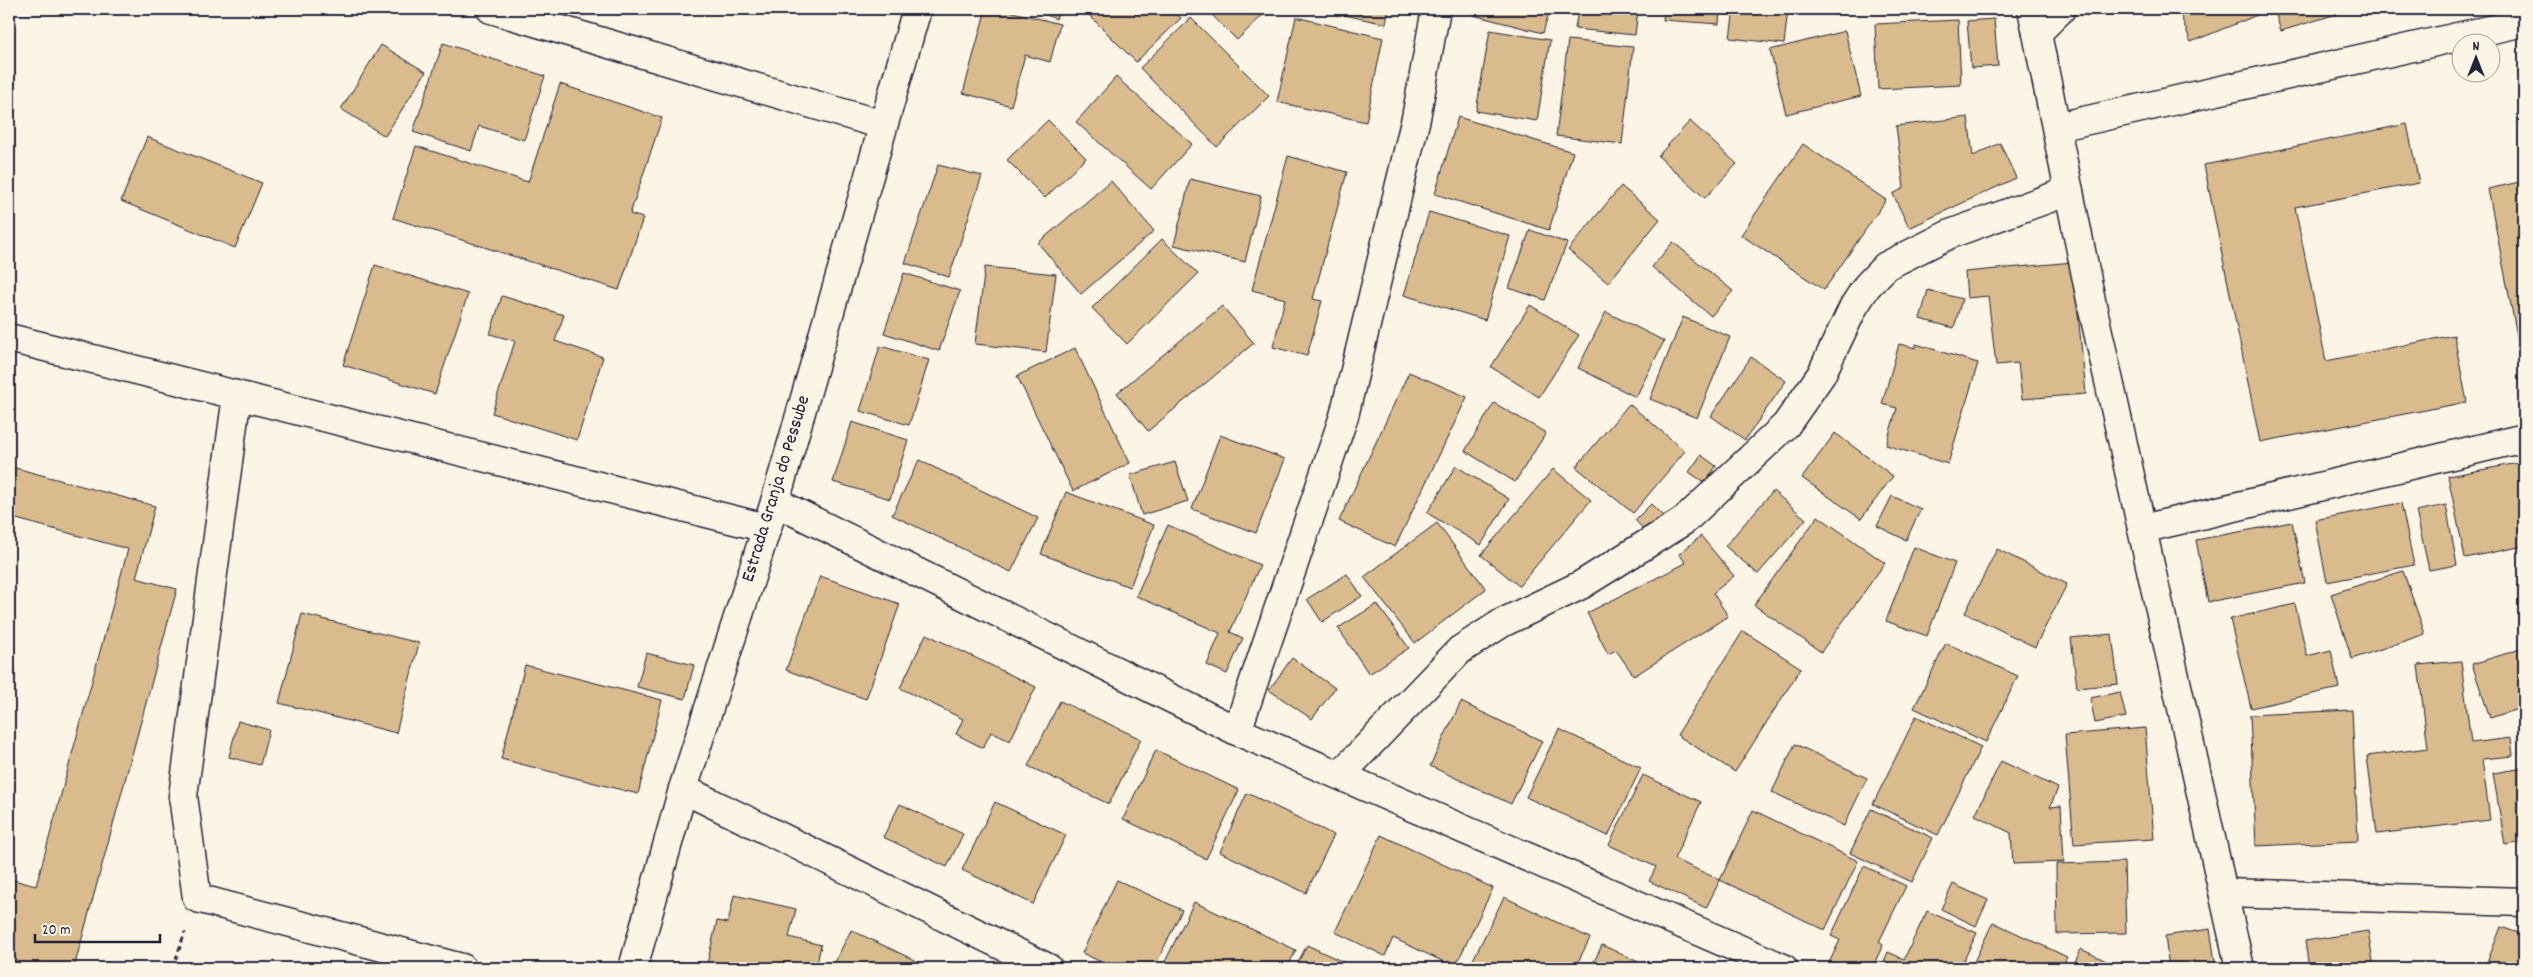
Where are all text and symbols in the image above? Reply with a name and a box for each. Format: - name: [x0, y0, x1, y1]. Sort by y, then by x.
- north arrow: [2450, 32, 2500, 82]
- text: N: [2473, 37, 2480, 57]
- street label: Estrada Granja do Pessube: [736, 392, 818, 586]
- scale bar: [35, 912, 160, 944]
- text: 20 m: [42, 920, 70, 942]

